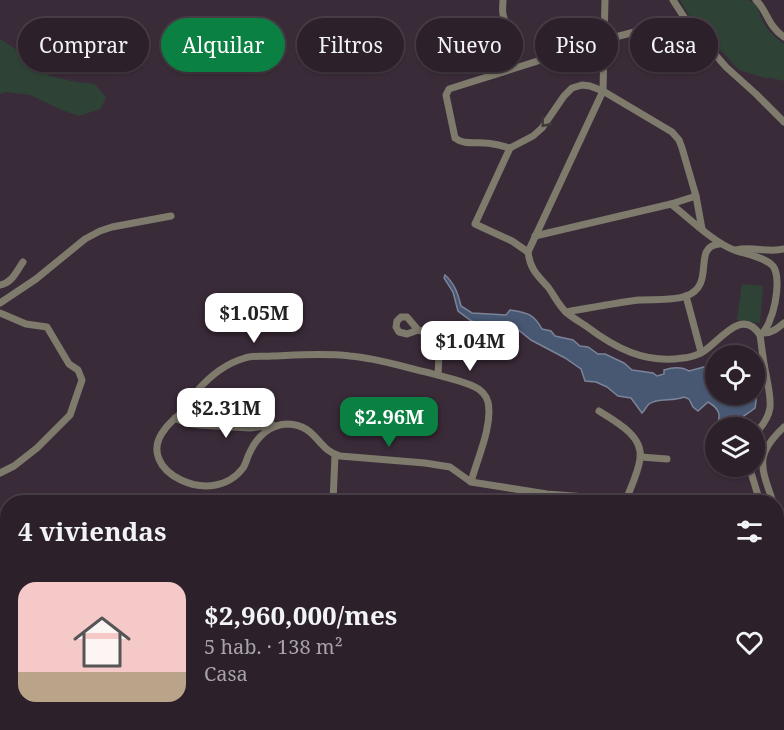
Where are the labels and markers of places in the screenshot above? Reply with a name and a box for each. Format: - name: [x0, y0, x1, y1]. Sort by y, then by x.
- pin: $1.05M: [205, 293, 303, 344]
- pin: $1.04M: [421, 321, 519, 372]
- pin: $2.31M: [177, 388, 275, 439]
- pin: $2.96M: [340, 397, 438, 448]

